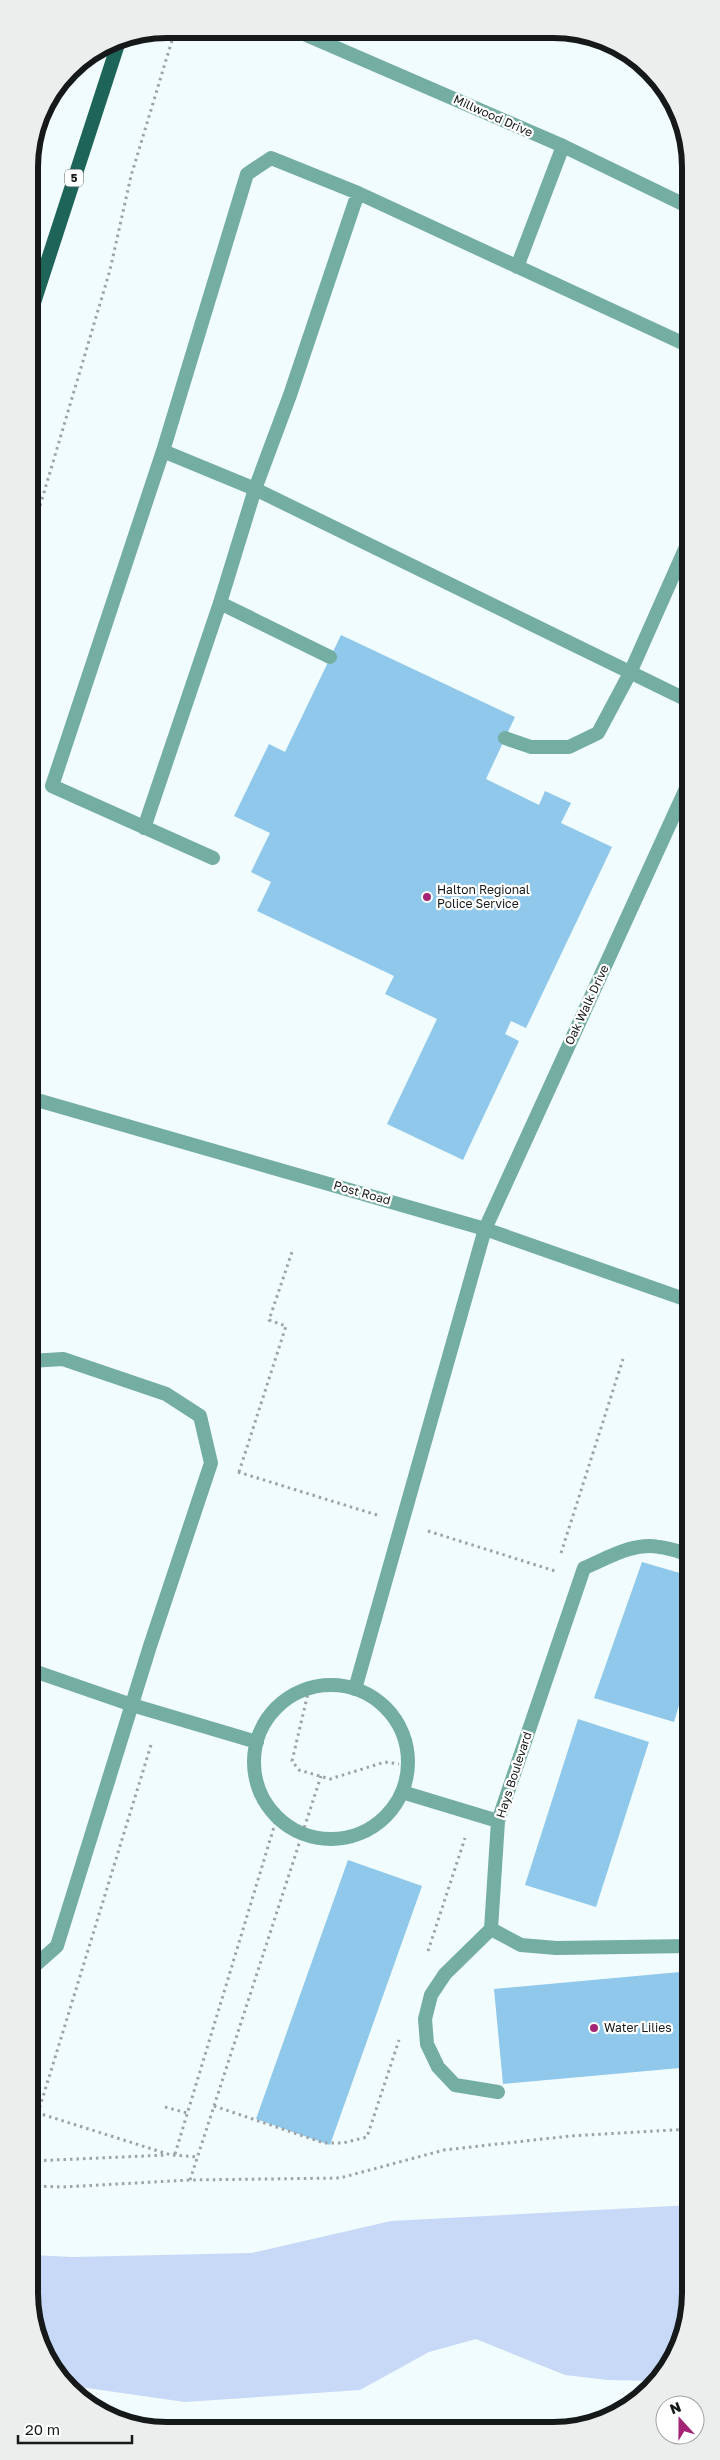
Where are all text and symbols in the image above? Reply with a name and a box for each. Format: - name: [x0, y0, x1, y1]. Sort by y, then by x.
- street label: Millwood Drive: [451, 91, 535, 140]
- road number: 5: [65, 170, 83, 187]
- place label: Halton Regional Police Service: [437, 882, 530, 911]
- marker: Halton Regional Police Service: [421, 891, 433, 903]
- street label: Oak Walk Drive: [561, 962, 612, 1047]
- street label: Post Road: [332, 1177, 392, 1208]
- street label: Hays Boulevard: [493, 1730, 535, 1820]
- place label: Water Lilies: [604, 2020, 672, 2035]
- marker: Water Lilies: [588, 2022, 600, 2034]
- north arrow: [655, 2395, 705, 2445]
- text: N: [667, 2398, 683, 2417]
- scale bar: [18, 2412, 131, 2444]
- text: 20 m: [25, 2420, 60, 2438]

